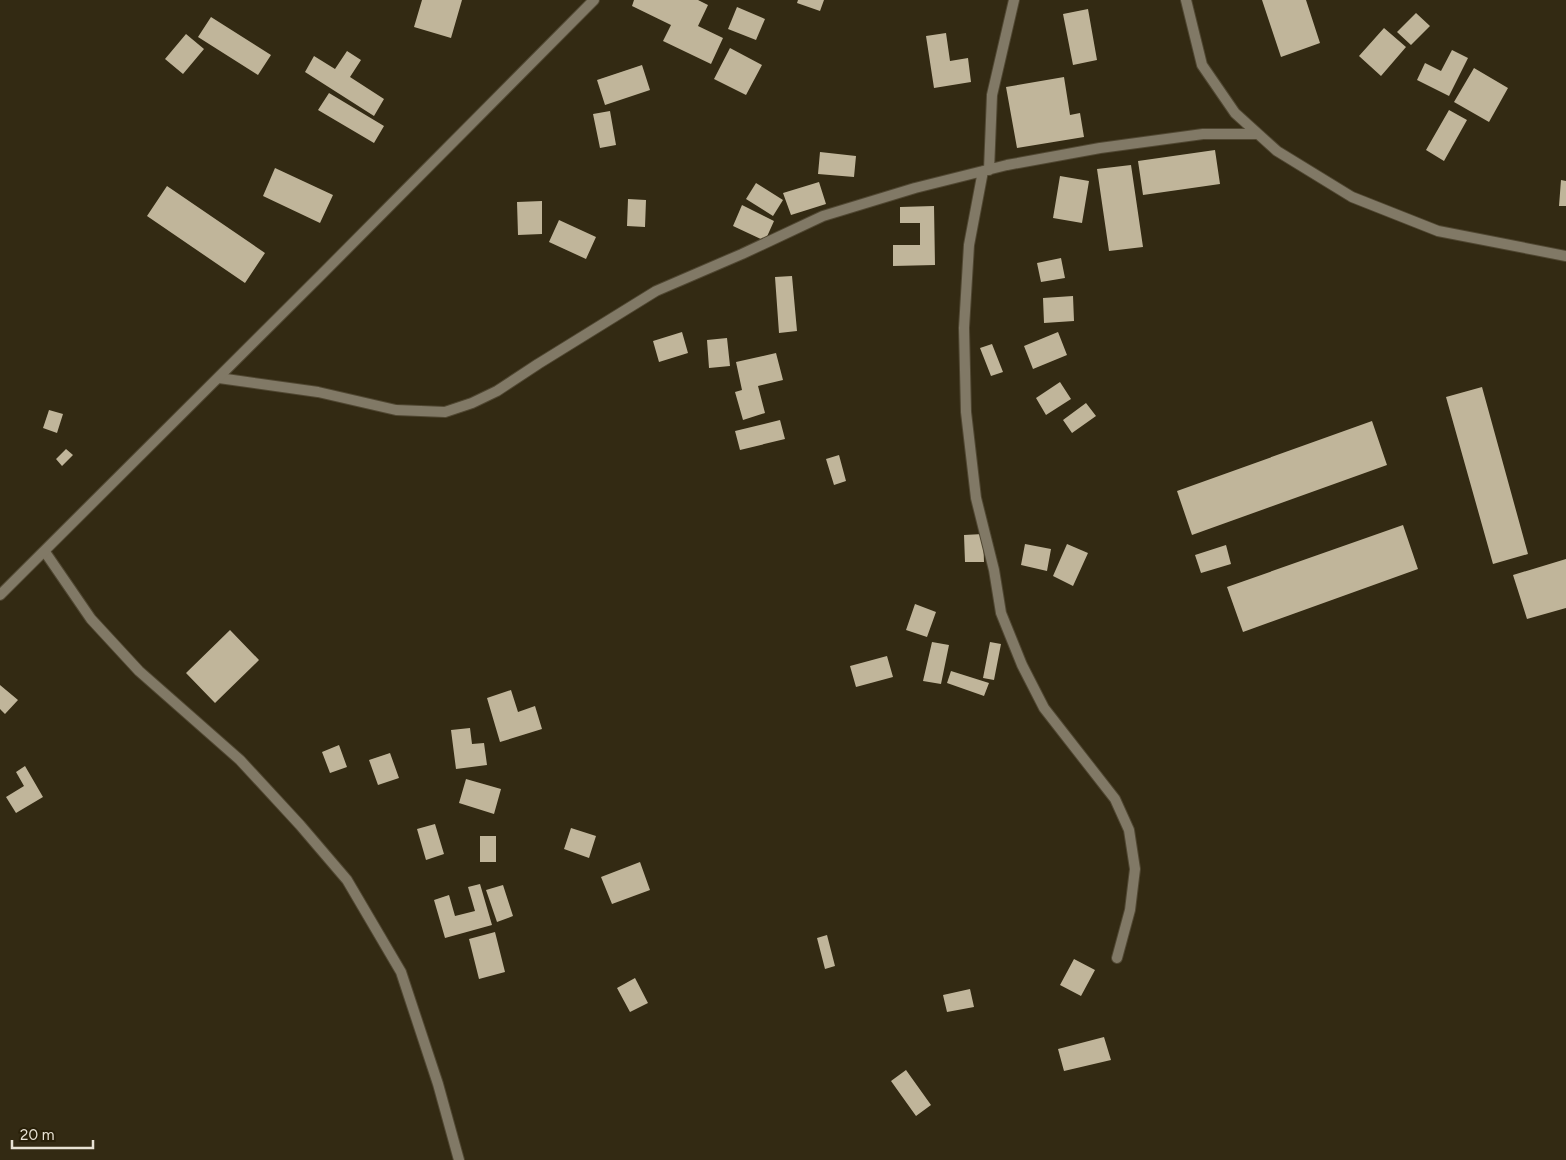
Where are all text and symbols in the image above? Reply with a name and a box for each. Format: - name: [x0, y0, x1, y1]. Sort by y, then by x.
- scale bar: [12, 1118, 94, 1150]
- text: 20 m: [20, 1126, 54, 1144]

